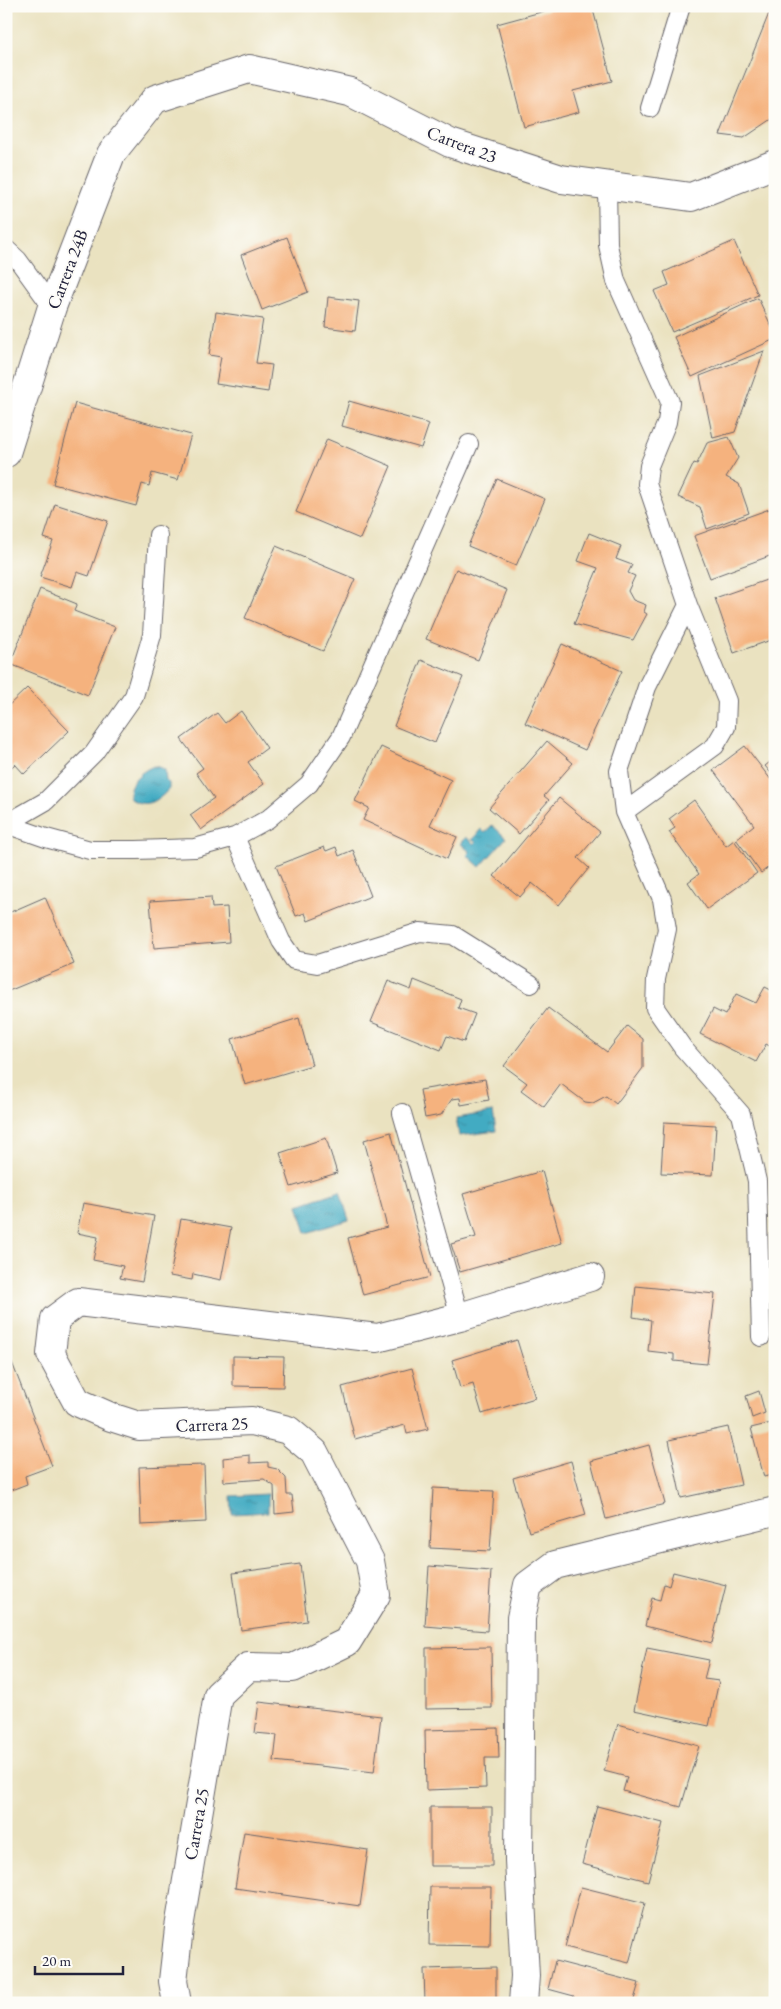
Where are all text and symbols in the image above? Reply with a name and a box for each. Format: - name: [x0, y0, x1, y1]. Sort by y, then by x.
- street label: Carrera 23: [424, 120, 500, 168]
- street label: Carrera 24B: [41, 226, 93, 312]
- street label: Carrera 25: [175, 1411, 249, 1437]
- street label: Carrera 25: [178, 1786, 214, 1862]
- scale bar: [35, 1944, 122, 1976]
- text: 20 m: [42, 1951, 71, 1970]

